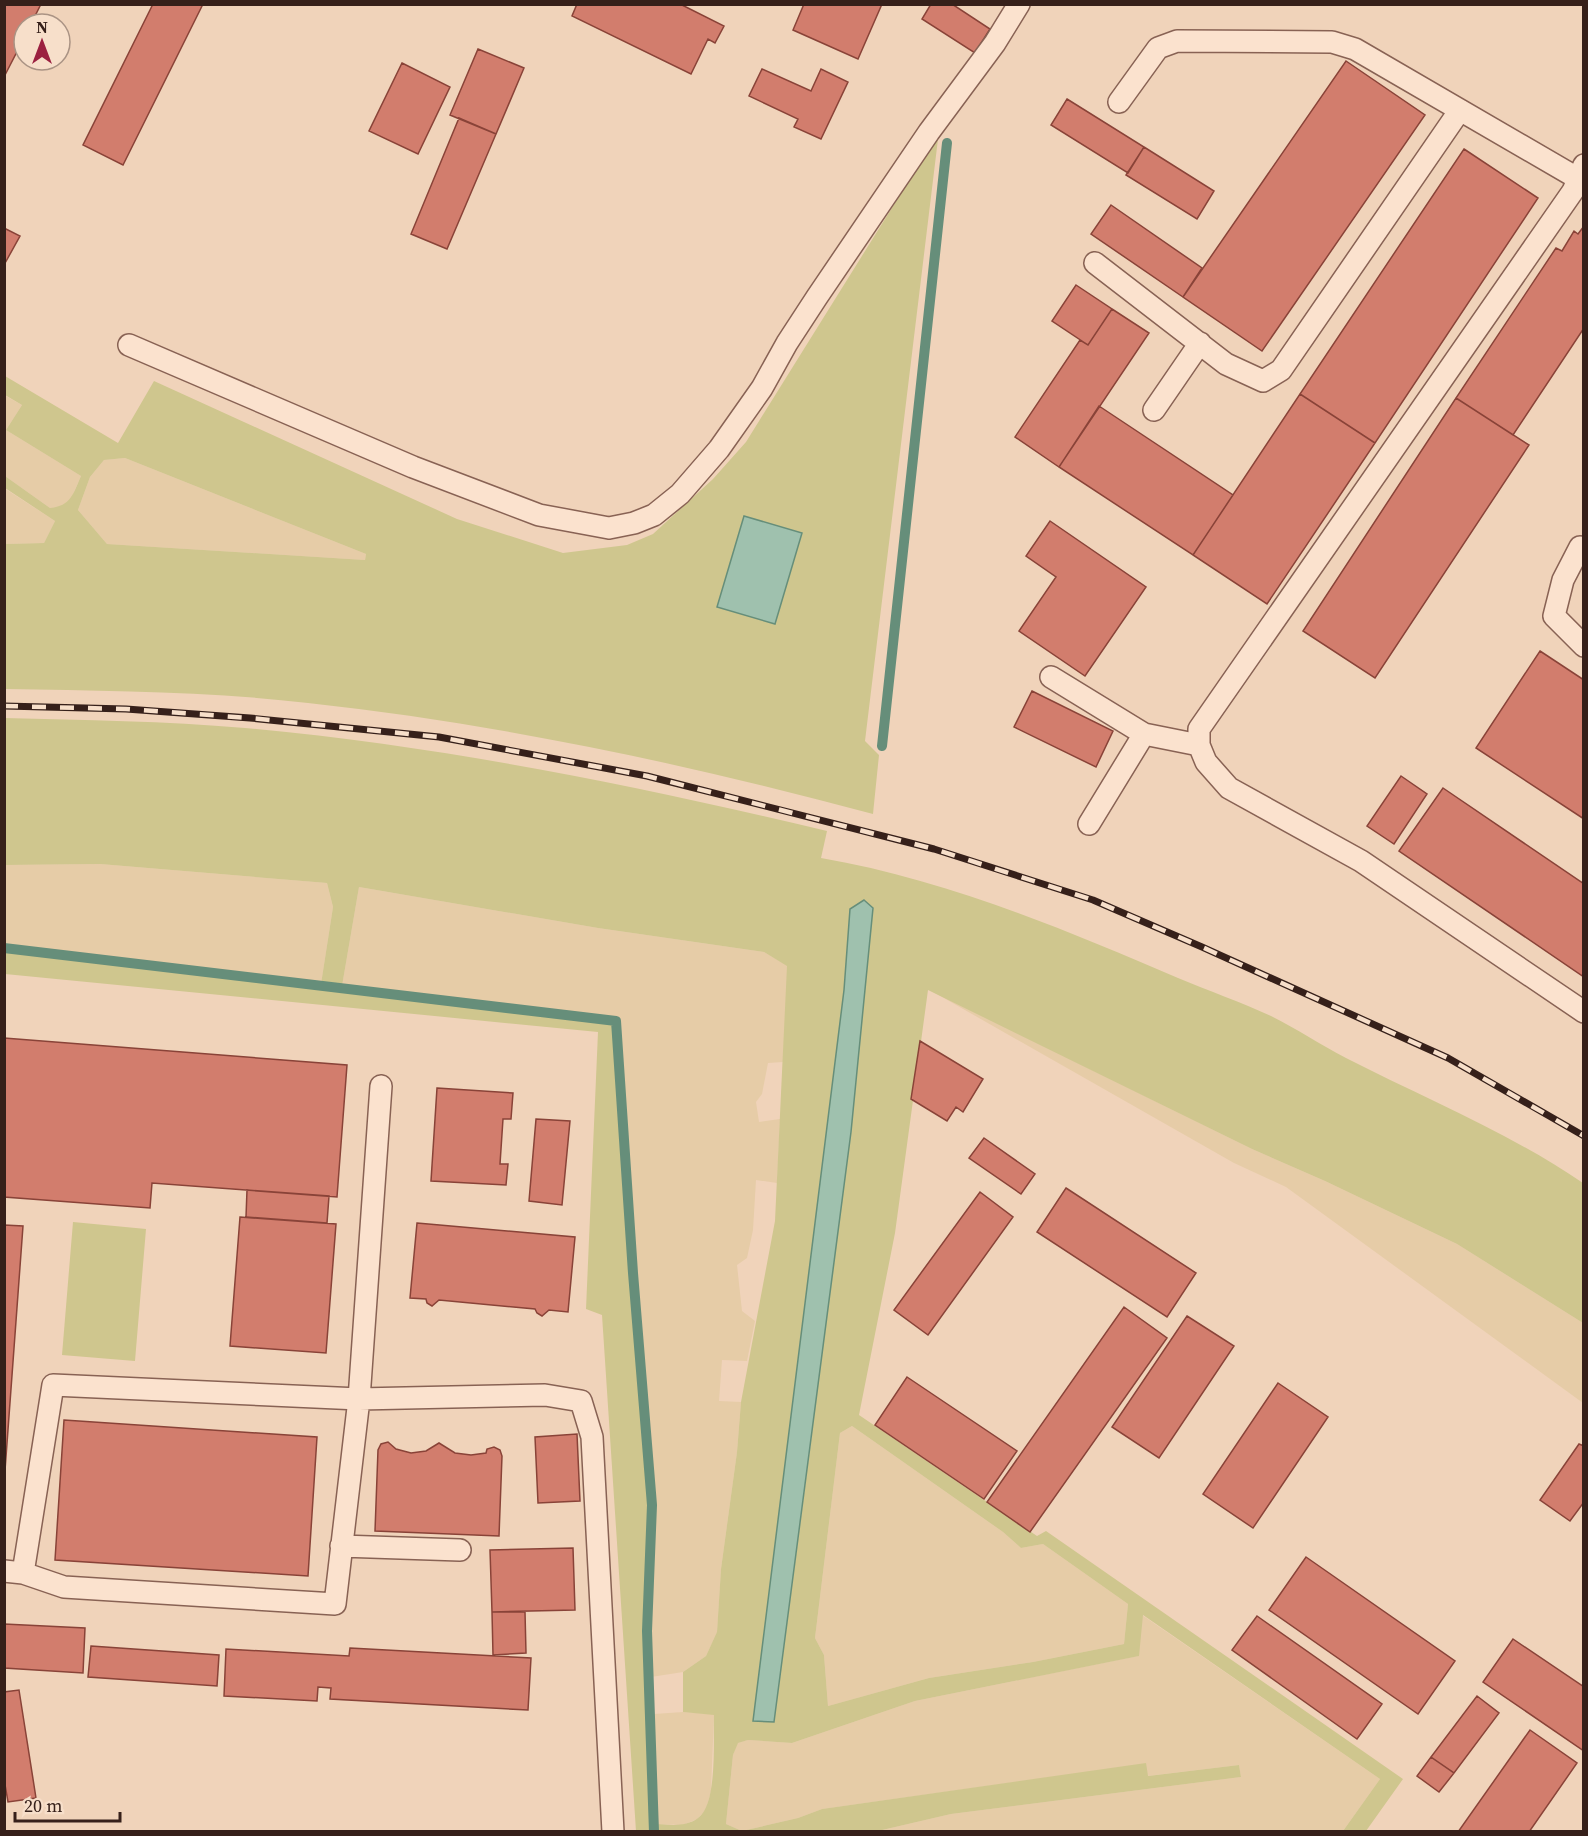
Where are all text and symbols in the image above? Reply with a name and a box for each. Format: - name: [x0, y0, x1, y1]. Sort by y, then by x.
- north arrow: [12, 12, 72, 72]
- text: N: [36, 16, 48, 38]
- scale bar: [15, 1785, 120, 1823]
- text: 20 m: [24, 1793, 62, 1818]

